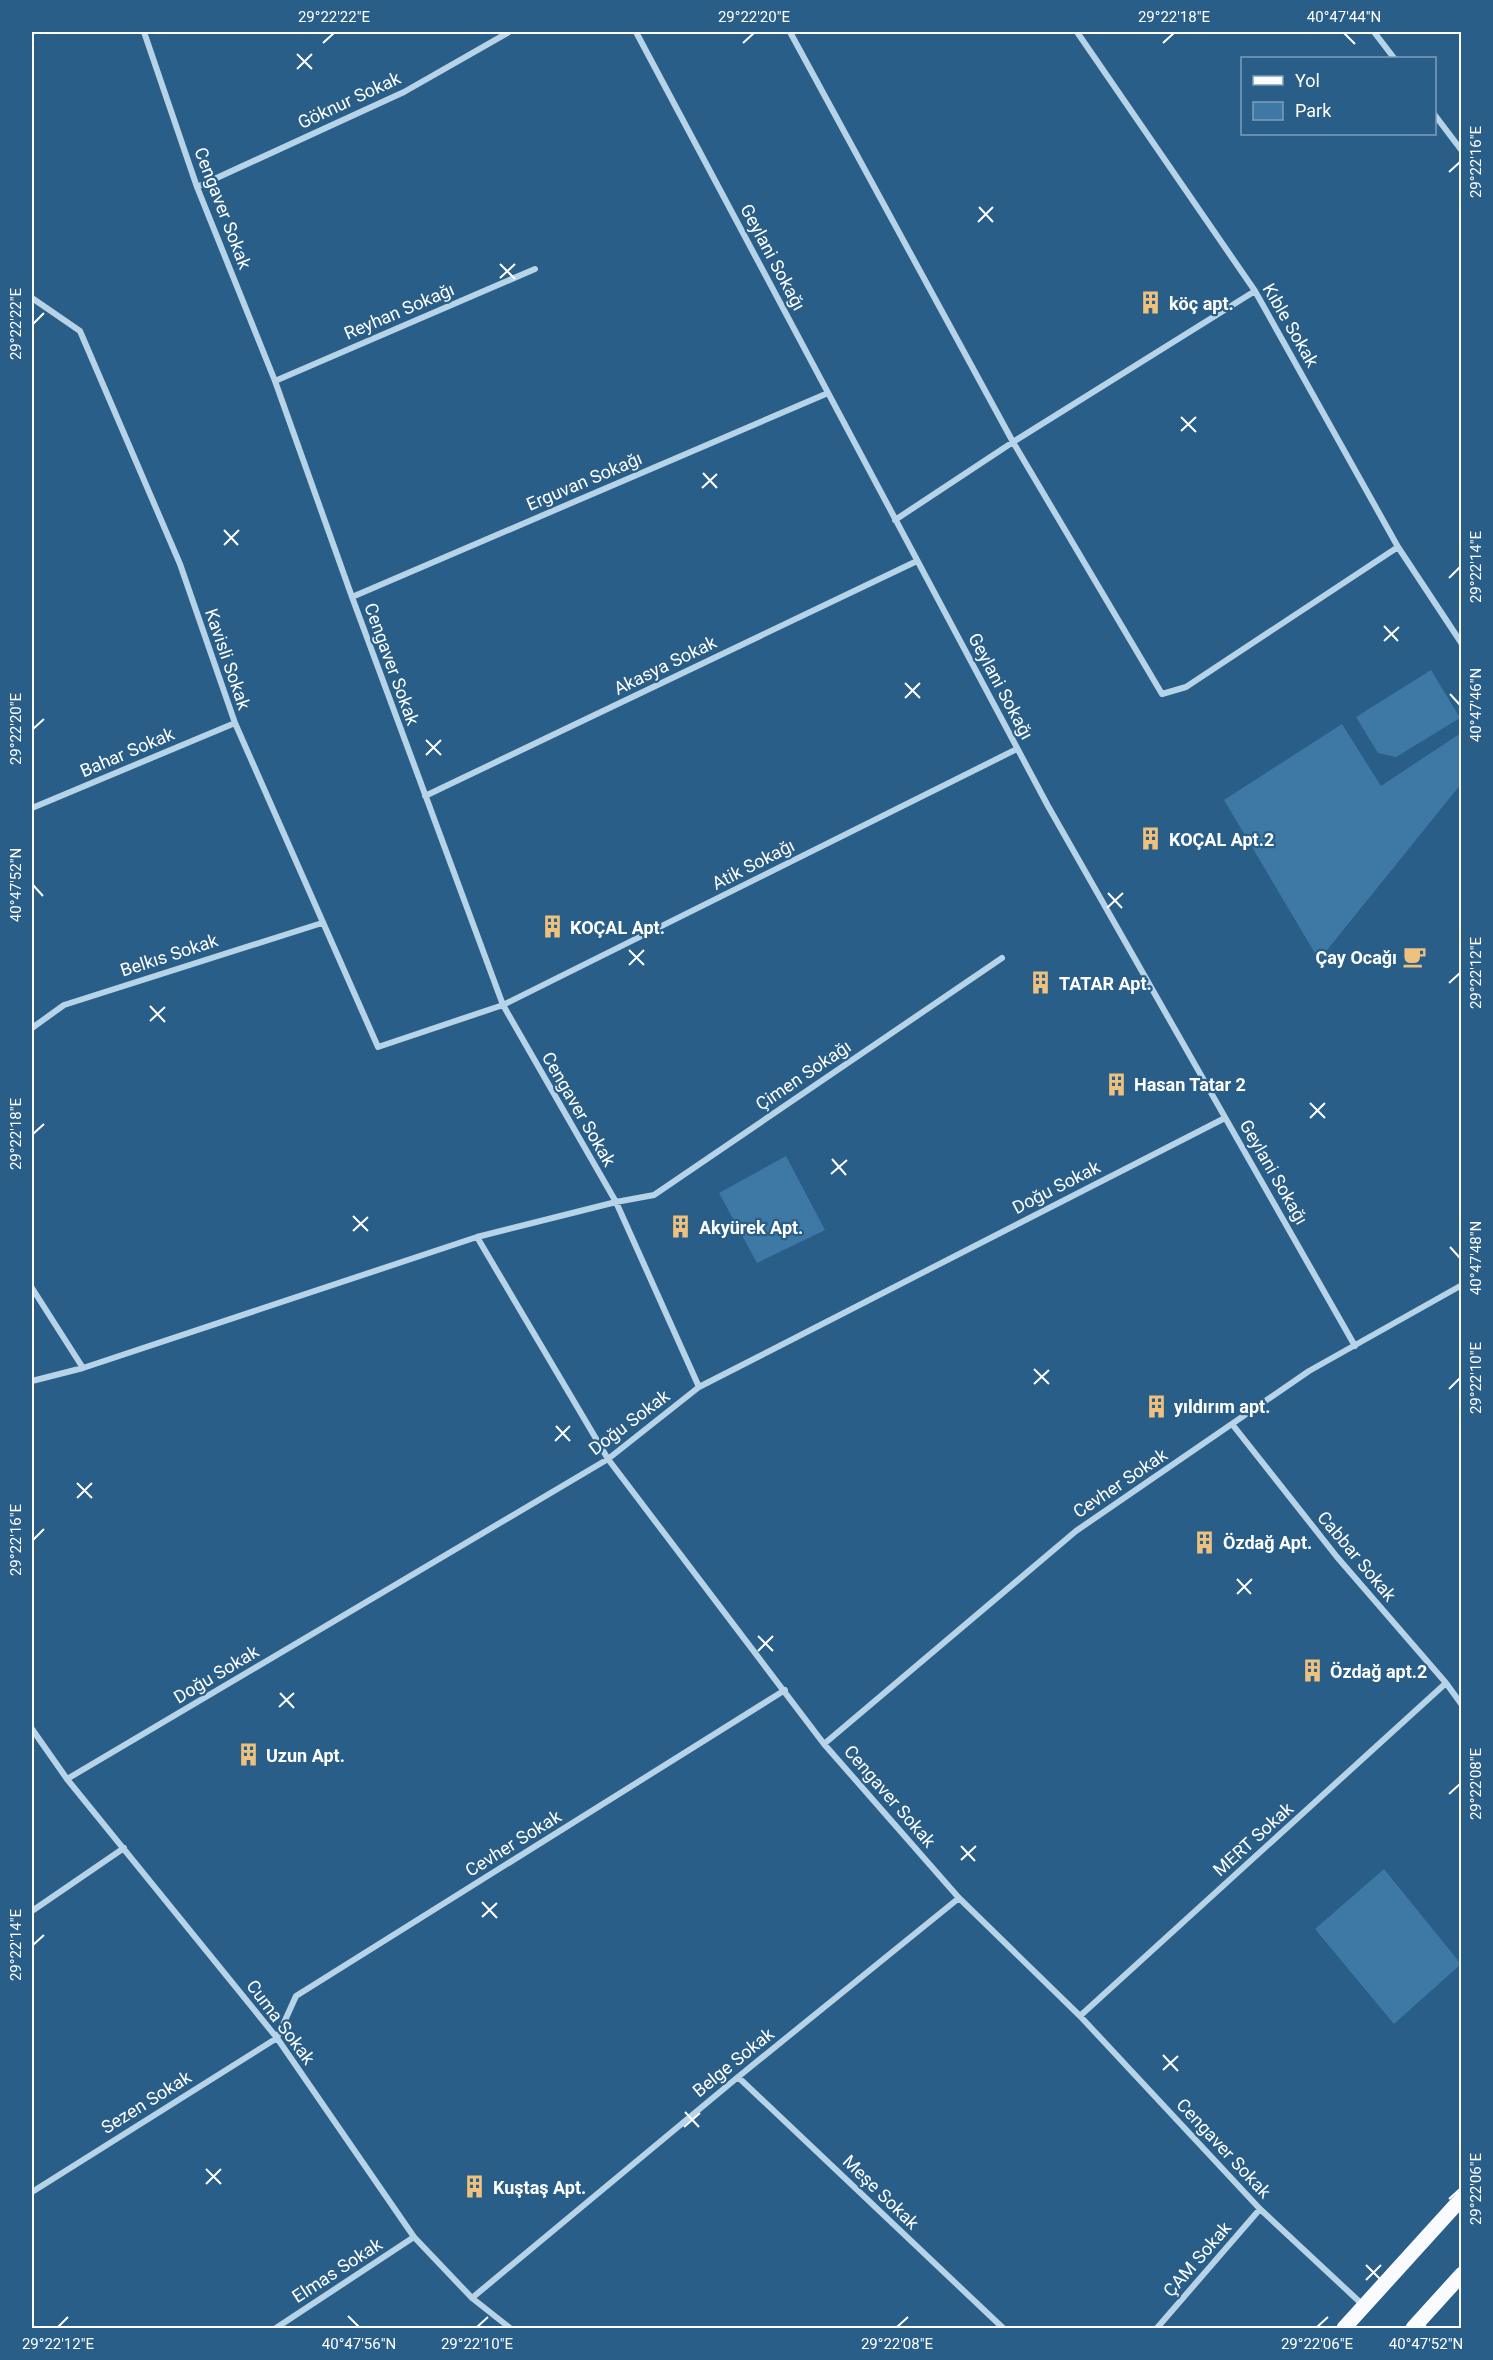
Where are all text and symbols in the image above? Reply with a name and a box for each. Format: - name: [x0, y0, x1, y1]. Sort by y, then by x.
- text: 29°22'22"E: [298, 8, 371, 26]
- text: 29°22'20"E: [718, 8, 791, 26]
- text: 29°22'18"E: [1138, 8, 1211, 26]
- text: 40°47'44"N: [1307, 8, 1381, 26]
- legend: [1241, 57, 1436, 135]
- street label: Göknur Sokak: [294, 67, 405, 133]
- text: Yol: [1295, 70, 1320, 91]
- text: Park: [1295, 100, 1332, 121]
- text: 29°22'16"E: [1467, 125, 1485, 198]
- street label: Cengaver Sokak: [190, 144, 256, 273]
- street label: Geylani Sokağı: [736, 200, 810, 314]
- street label: Reyhan Sokağı: [341, 278, 457, 344]
- street label: Kıble Sokak: [1259, 279, 1324, 371]
- text: 29°22'22"E: [7, 287, 25, 360]
- building icon: köç apt.: [1138, 290, 1164, 316]
- place label: köç apt.: [1169, 293, 1234, 314]
- street label: Erguvan Sokağı: [523, 447, 645, 515]
- text: 29°22'14"E: [1467, 530, 1485, 603]
- street label: Cengaver Sokak: [360, 600, 424, 729]
- street label: Kavisli Sokak: [201, 606, 255, 713]
- street label: Geylani Sokağı: [964, 629, 1038, 743]
- street label: Akasya Sokak: [610, 631, 721, 699]
- text: 40°47'46"N: [1467, 668, 1485, 742]
- text: 29°22'20"E: [7, 692, 25, 765]
- street label: Bahar Sokak: [77, 722, 178, 781]
- building icon: KOÇAL Apt.2: [1138, 826, 1164, 852]
- place label: KOÇAL Apt.2: [1169, 829, 1274, 850]
- street label: Atik Sokağı: [708, 834, 798, 894]
- text: 40°47'52"N: [7, 848, 25, 922]
- building icon: KOÇAL Apt.: [539, 914, 565, 940]
- place label: KOÇAL Apt.: [570, 917, 665, 938]
- street label: Belkıs Sokak: [118, 929, 221, 981]
- text: 29°22'12"E: [1467, 936, 1485, 1009]
- cafe icon: Çay Ocağı: [1402, 944, 1428, 970]
- place label: Çay Ocağı: [1316, 947, 1397, 968]
- building icon: TATAR Apt.: [1028, 970, 1054, 996]
- place label: TATAR Apt.: [1059, 973, 1152, 994]
- street label: Çimen Sokağı: [751, 1035, 855, 1115]
- street label: Cengaver Sokak: [538, 1048, 621, 1171]
- building icon: Hasan Tatar 2: [1103, 1071, 1129, 1097]
- place label: Hasan Tatar 2: [1134, 1074, 1246, 1095]
- text: 29°22'18"E: [7, 1097, 25, 1170]
- street label: Geylani Sokağı: [1236, 1116, 1312, 1228]
- street label: Doğu Sokak: [1009, 1156, 1104, 1218]
- building icon: Akyürek Apt.: [668, 1214, 694, 1240]
- place label: Akyürek Apt.: [699, 1217, 803, 1238]
- text: 40°47'48"N: [1467, 1221, 1485, 1295]
- text: 29°22'10"E: [1467, 1341, 1485, 1414]
- street label: Doğu Sokak: [585, 1384, 674, 1459]
- building icon: yıldırım apt.: [1143, 1393, 1169, 1419]
- place label: yıldırım apt.: [1174, 1396, 1270, 1417]
- street label: Cevher Sokak: [1069, 1443, 1172, 1522]
- text: 29°22'16"E: [7, 1503, 25, 1576]
- street label: Cabbar Sokak: [1313, 1507, 1401, 1606]
- building icon: Özdağ Apt.: [1192, 1529, 1218, 1555]
- place label: Özdağ Apt.: [1223, 1532, 1312, 1553]
- street label: Doğu Sokak: [170, 1640, 263, 1708]
- building icon: Özdağ apt.2: [1299, 1658, 1325, 1684]
- place label: Özdağ apt.2: [1330, 1661, 1427, 1682]
- street label: Cengaver Sokak: [840, 1741, 941, 1852]
- building icon: Uzun Apt.: [235, 1742, 261, 1768]
- place label: Uzun Apt.: [266, 1745, 345, 1766]
- text: 29°22'08"E: [1467, 1747, 1485, 1820]
- street label: MERT Sokak: [1209, 1797, 1298, 1880]
- street label: Cevher Sokak: [461, 1805, 565, 1881]
- text: 29°22'14"E: [7, 1908, 25, 1981]
- street label: Cuma Sokak: [242, 1975, 320, 2069]
- street label: Belge Sokak: [688, 2022, 778, 2101]
- street label: Sezen Sokak: [97, 2066, 196, 2138]
- street label: Cengaver Sokak: [1172, 2094, 1276, 2203]
- street label: Meşe Sokak: [839, 2151, 924, 2234]
- text: 29°22'06"E: [1467, 2152, 1485, 2225]
- building icon: Kuştaş Apt.: [462, 2174, 488, 2200]
- place label: Kuştaş Apt.: [493, 2177, 586, 2198]
- street label: ÇAM Sokak: [1159, 2217, 1236, 2301]
- street label: Elmas Sokak: [288, 2233, 387, 2307]
- text: 29°22'12"E: [22, 2335, 95, 2353]
- text: 40°47'56"N: [322, 2335, 396, 2353]
- text: 29°22'10"E: [441, 2335, 514, 2353]
- text: 29°22'08"E: [861, 2335, 934, 2353]
- text: 29°22'06"E: [1281, 2335, 1354, 2353]
- text: 40°47'52"N: [1389, 2335, 1463, 2353]

